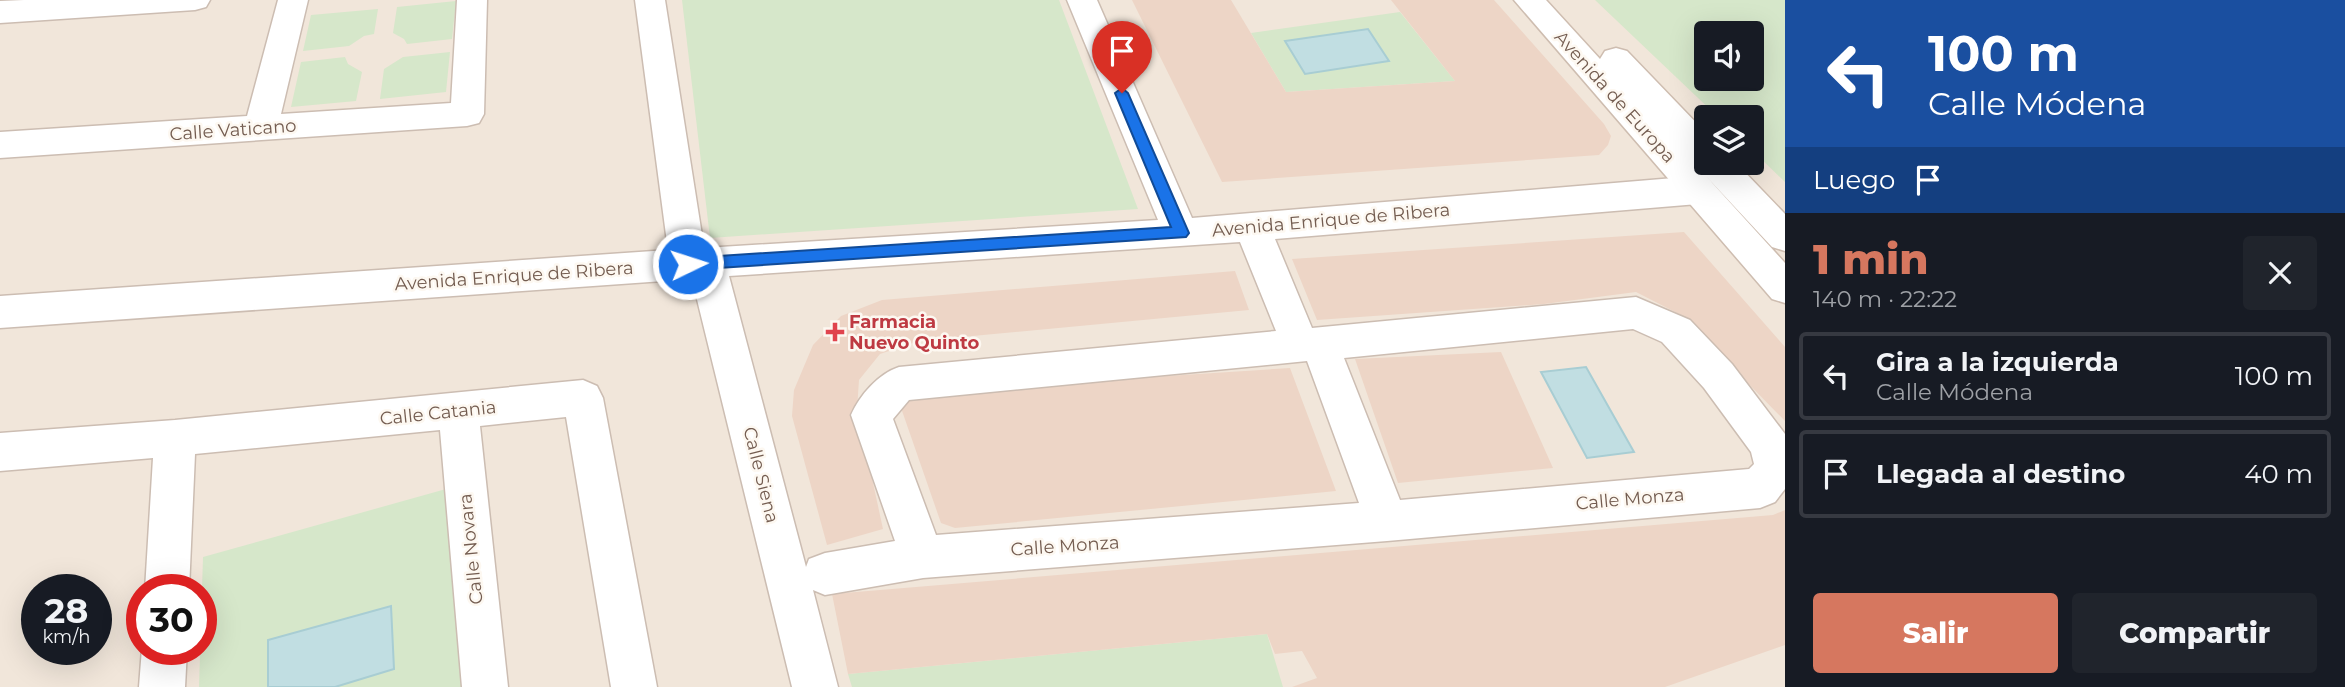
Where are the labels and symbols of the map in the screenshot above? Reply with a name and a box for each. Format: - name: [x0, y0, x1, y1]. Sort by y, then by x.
- pin: [1092, 21, 1152, 93]
- street label: Avenida de Europa: [1550, 26, 1680, 168]
- street label: Calle Vaticano: [169, 115, 297, 145]
- street label: Avenida Enrique de Ribera: [1211, 199, 1451, 241]
- position arrow: [651, 227, 725, 301]
- street label: Avenida Enrique de Ribera: [394, 257, 634, 295]
- place label: Farmacia Nuevo Quinto: [849, 311, 979, 354]
- marker: Farmacia Nuevo Quinto: [827, 324, 843, 340]
- street label: Calle Catania: [379, 396, 497, 430]
- street label: Calle Siena: [738, 425, 784, 525]
- street label: Calle Monza: [1575, 483, 1685, 515]
- street label: Calle Novara: [454, 493, 488, 605]
- street label: Calle Monza: [1010, 531, 1120, 561]
- speed limit sign: 30: [126, 574, 217, 665]

